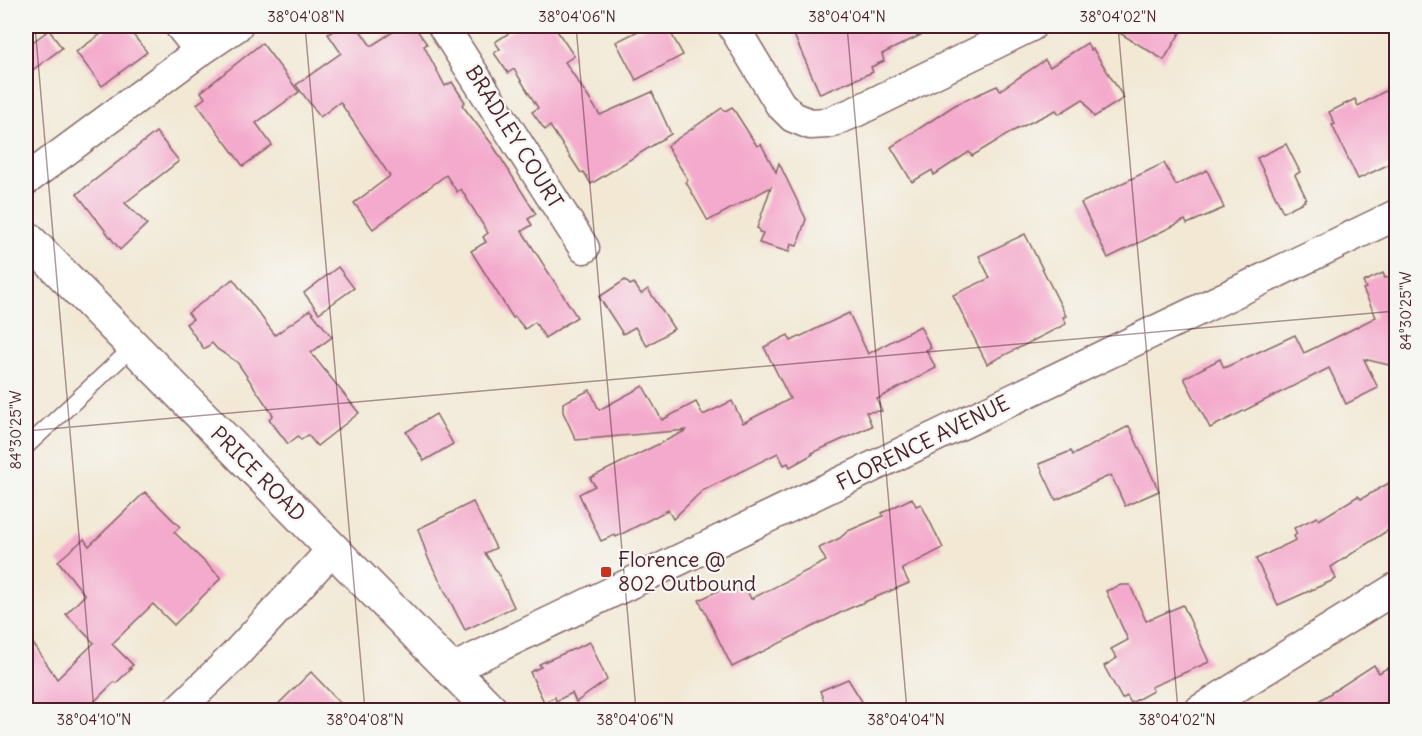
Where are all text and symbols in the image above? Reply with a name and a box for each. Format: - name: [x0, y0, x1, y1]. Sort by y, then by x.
- text: 38°04'08"N: [267, 7, 345, 26]
- text: 38°04'06"N: [538, 7, 616, 26]
- text: 38°04'04"N: [808, 7, 886, 26]
- text: 38°04'02"N: [1079, 7, 1157, 26]
- street label: BRADLEY COURT: [460, 60, 569, 213]
- text: 84°30'25"W: [1396, 271, 1415, 351]
- street label: FLORENCE AVENUE: [832, 389, 1014, 496]
- text: 84°30'25"W: [6, 390, 25, 470]
- street label: PRICE ROAD: [205, 420, 312, 527]
- place label: Florence @ 802 Outbound: [618, 546, 756, 597]
- marker: Florence @ 802 Outbound: [599, 565, 613, 579]
- text: 38°04'10"N: [57, 710, 131, 729]
- text: 38°04'08"N: [326, 710, 404, 729]
- text: 38°04'06"N: [596, 710, 674, 729]
- text: 38°04'04"N: [867, 710, 945, 729]
- text: 38°04'02"N: [1138, 710, 1216, 729]

